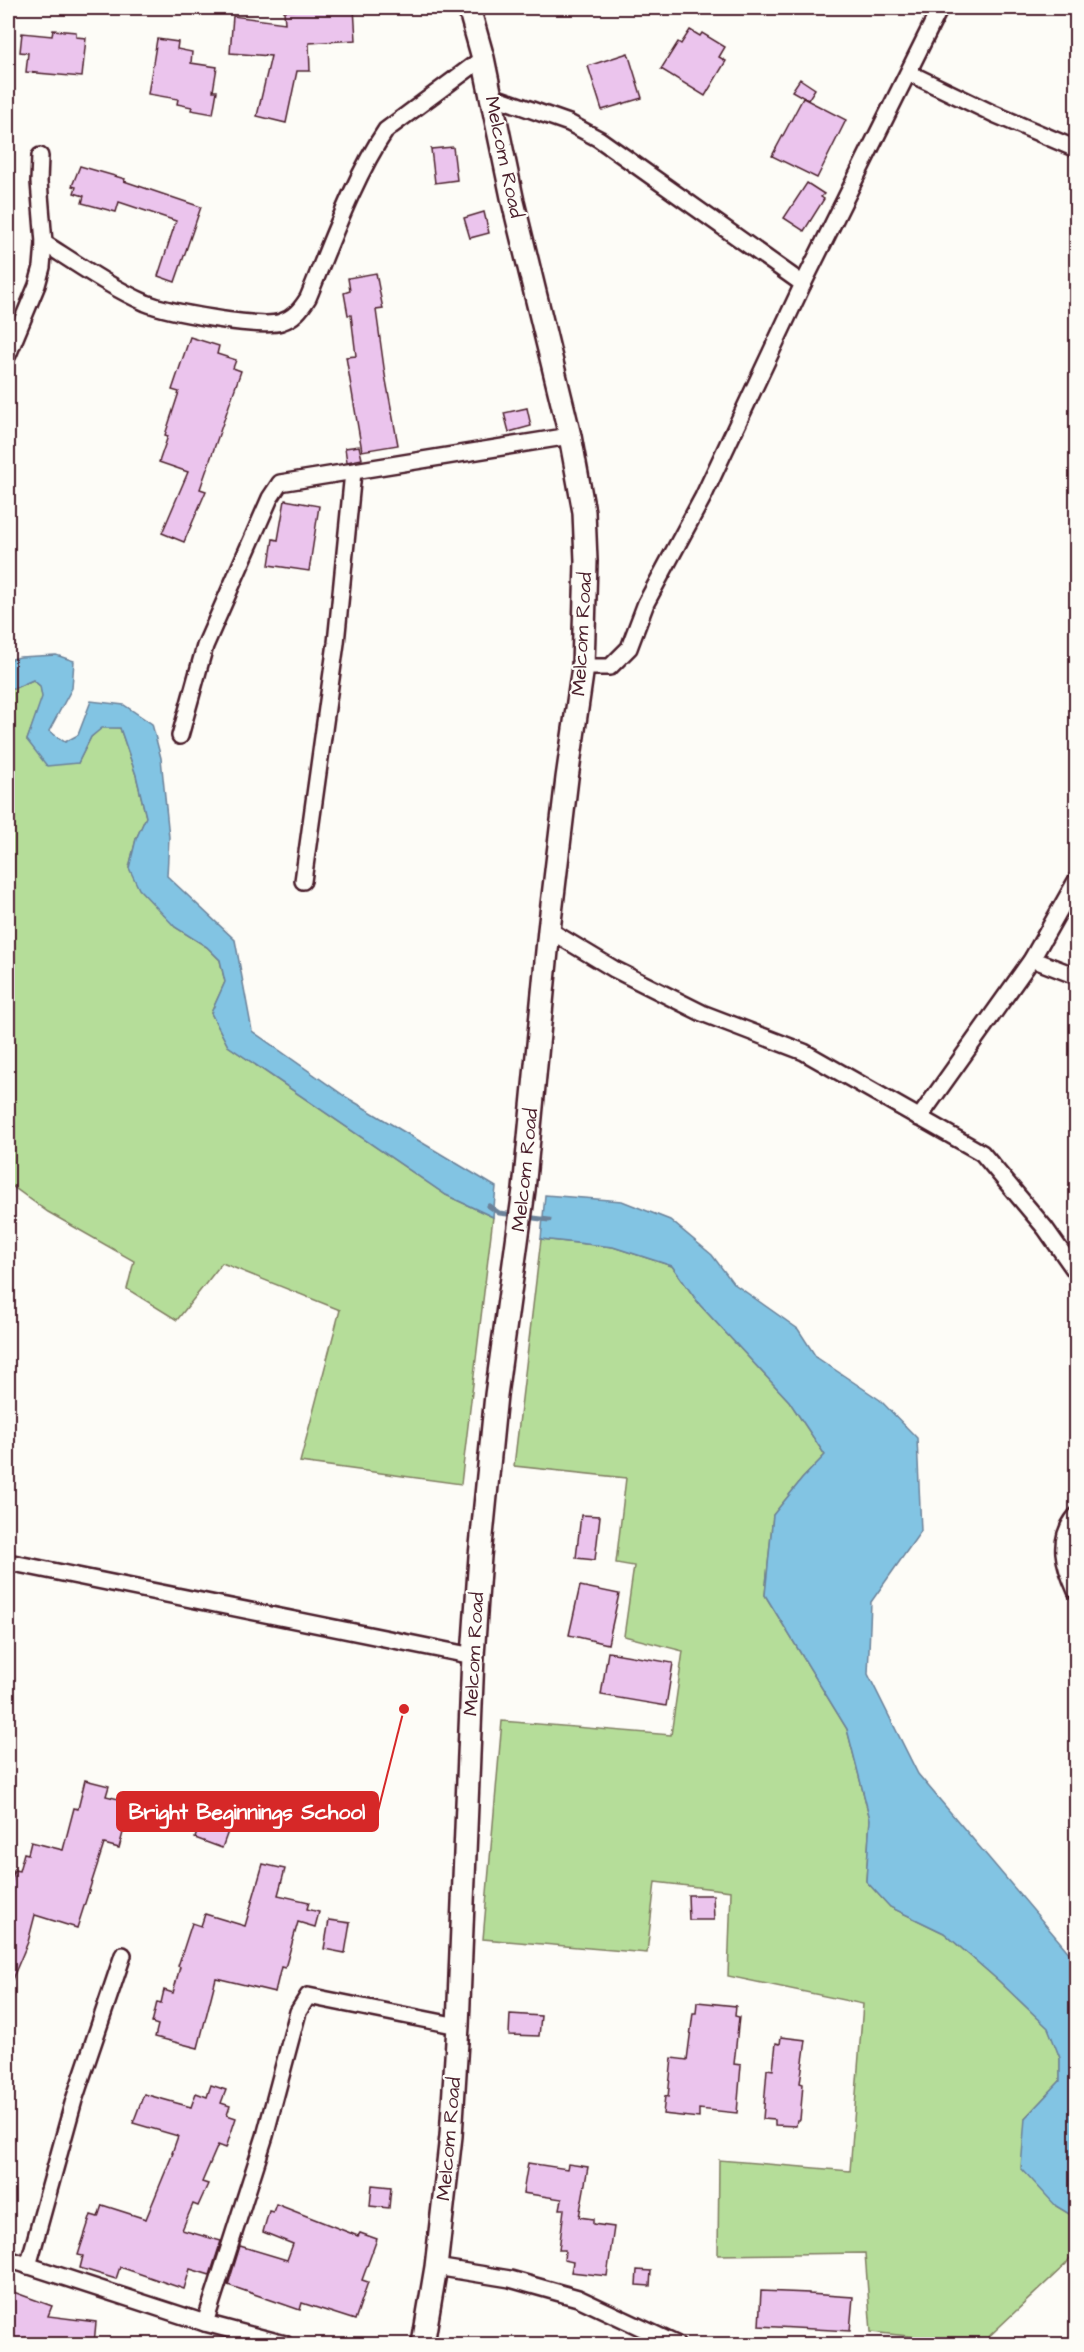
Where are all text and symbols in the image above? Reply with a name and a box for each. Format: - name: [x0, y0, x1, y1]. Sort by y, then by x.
- street label: Melcom Road: [477, 93, 531, 221]
- street label: Melcom Road: [565, 571, 599, 697]
- street label: Melcom Road: [505, 1107, 545, 1233]
- street label: Melcom Road: [457, 1591, 491, 1717]
- callout: Bright Beginnings School: [117, 1792, 378, 1831]
- text: Bright Beginnings School: [129, 1798, 366, 1829]
- street label: Melcom Road: [430, 2076, 468, 2202]

